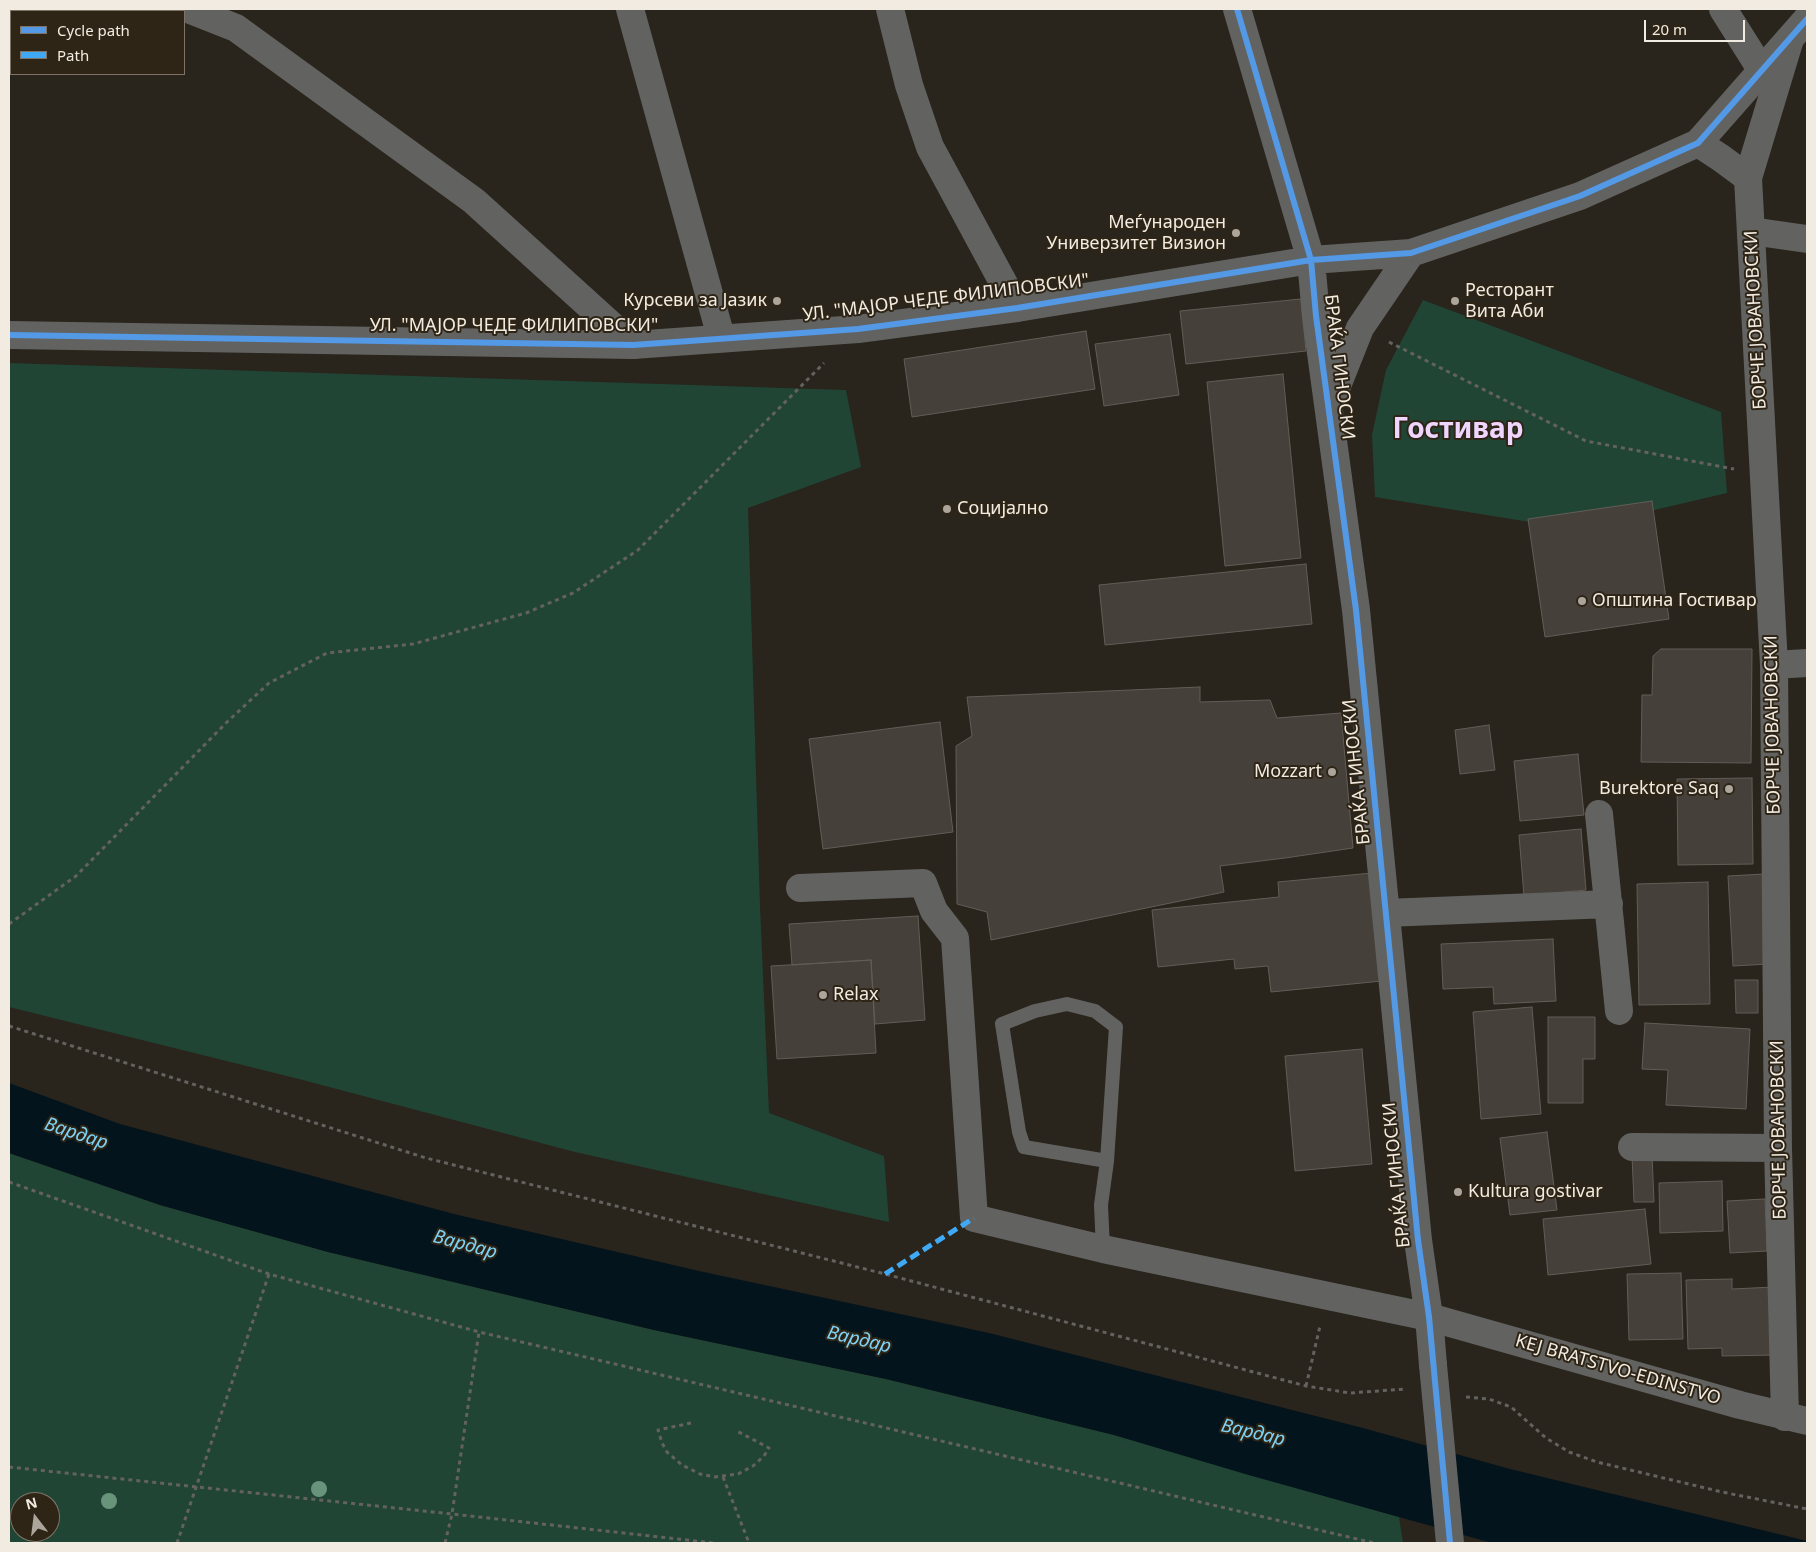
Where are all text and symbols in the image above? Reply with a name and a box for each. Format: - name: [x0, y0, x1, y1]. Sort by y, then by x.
- legend: [10, 10, 185, 75]
- scale bar: [1646, 10, 1747, 42]
- text: 20 m: [1652, 19, 1687, 39]
- text: Cycle path: [57, 20, 130, 40]
- text: Path: [57, 45, 89, 65]
- place label: Меѓународен Универзитет Визион: [1046, 212, 1226, 254]
- marker: Меѓународен Универзитет Визион: [1230, 227, 1242, 239]
- street label: БОРЧЕ ЈОВАНОВСКИ: [1741, 230, 1771, 410]
- street label: УЛ. "МАЈОР ЧЕДЕ ФИЛИПОВСКИ": [802, 270, 1090, 326]
- place label: Ресторант Вита Аби: [1465, 280, 1554, 322]
- place label: Курсеви за Јазик: [623, 290, 767, 312]
- street label: БРАЌА ГИНОСКИ: [1319, 293, 1359, 441]
- marker: Курсеви за Јазик: [771, 295, 783, 307]
- marker: Ресторант Вита Аби: [1449, 295, 1461, 307]
- street label: УЛ. "МАЈОР ЧЕДЕ ФИЛИПОВСКИ": [370, 315, 658, 337]
- district label: Гостивар: [1393, 413, 1523, 447]
- place label: Социјално: [957, 498, 1048, 520]
- marker: Социјално: [941, 503, 953, 515]
- place label: Општина Гостивар: [1592, 590, 1757, 612]
- marker: Општина Гостивар: [1576, 595, 1588, 607]
- street label: БОРЧЕ ЈОВАНОВСКИ: [1761, 635, 1785, 815]
- street label: БРАЌА ГИНОСКИ: [1339, 698, 1375, 846]
- place label: Mozzart: [1254, 761, 1322, 783]
- marker: Mozzart: [1326, 766, 1338, 778]
- place label: Burektore Saq: [1599, 778, 1719, 800]
- marker: Burektore Saq: [1723, 783, 1735, 795]
- place label: Relax: [833, 984, 879, 1006]
- marker: Relax: [817, 989, 829, 1001]
- street label: БОРЧЕ ЈОВАНОВСКИ: [1767, 1040, 1791, 1220]
- street label: БРАЌА ГИНОСКИ: [1379, 1101, 1415, 1249]
- water label: Вардар: [42, 1113, 110, 1155]
- place label: Kultura gostivar: [1468, 1181, 1603, 1203]
- marker: Kultura gostivar: [1452, 1186, 1464, 1198]
- water label: Вардар: [431, 1226, 499, 1264]
- water label: Вардар: [825, 1322, 893, 1358]
- street label: KEJ BRATSTVO-EDINSTVO: [1513, 1330, 1723, 1410]
- water label: Вардар: [1219, 1415, 1287, 1451]
- north arrow: [10, 1492, 60, 1542]
- text: N: [23, 1492, 39, 1514]

